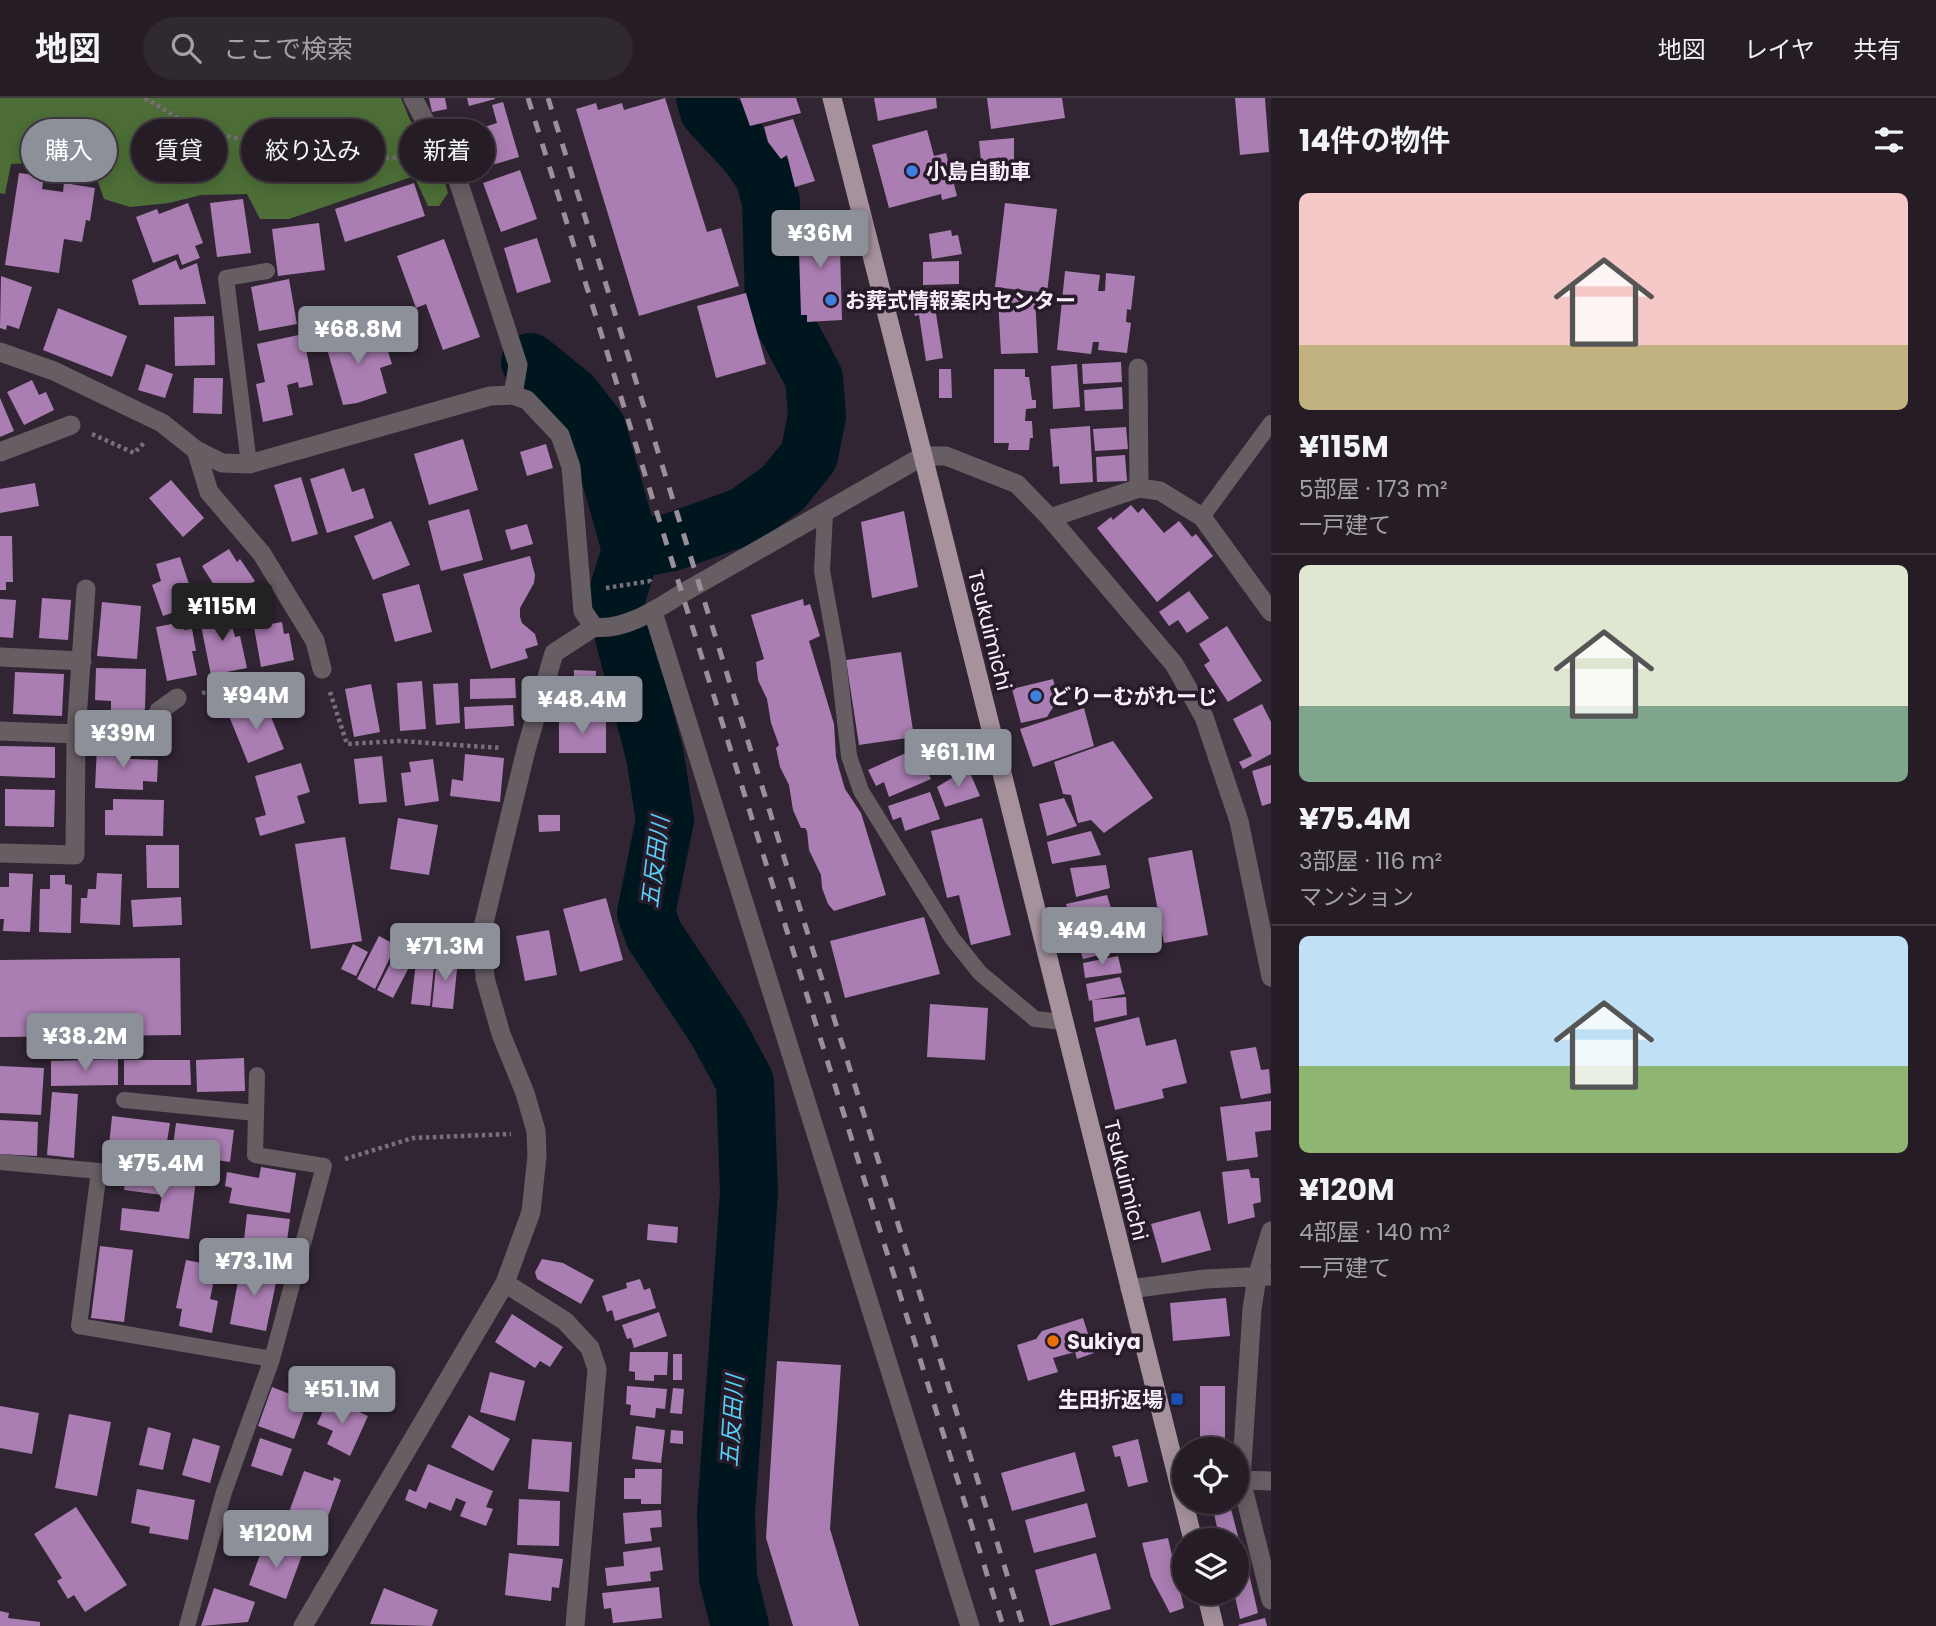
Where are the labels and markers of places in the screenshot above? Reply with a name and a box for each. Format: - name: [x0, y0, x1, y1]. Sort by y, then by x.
- place label: 小島自動車: [926, 157, 1031, 186]
- marker: 小島自動車: [904, 163, 920, 179]
- pin: ¥36M: [779, 211, 861, 270]
- place label: お葬式情報案内センター: [845, 286, 1076, 315]
- marker: お葬式情報案内センター: [823, 292, 839, 308]
- pin: ¥68.8M: [301, 306, 415, 366]
- pin: ¥115M: [173, 584, 271, 643]
- pin: ¥94M: [215, 672, 297, 732]
- pin: ¥48.4M: [525, 676, 639, 736]
- place label: どりーむがれーじ: [1050, 682, 1218, 711]
- marker: どりーむがれーじ: [1028, 688, 1044, 704]
- pin: ¥39M: [82, 710, 164, 770]
- pin: ¥61.1M: [901, 730, 1015, 789]
- pin: ¥49.4M: [1045, 908, 1159, 967]
- pin: ¥71.3M: [388, 924, 502, 983]
- pin: ¥38.2M: [28, 1014, 142, 1073]
- pin: ¥75.4M: [104, 1140, 218, 1200]
- pin: ¥73.1M: [197, 1238, 311, 1298]
- place label: Sukiya: [1067, 1327, 1141, 1356]
- marker: Sukiya: [1045, 1333, 1061, 1349]
- pin: ¥51.1M: [285, 1366, 399, 1426]
- place label: 生田折返場: [1058, 1385, 1163, 1414]
- marker: 生田折返場: [1169, 1391, 1185, 1407]
- pin: ¥120M: [227, 1510, 325, 1570]

